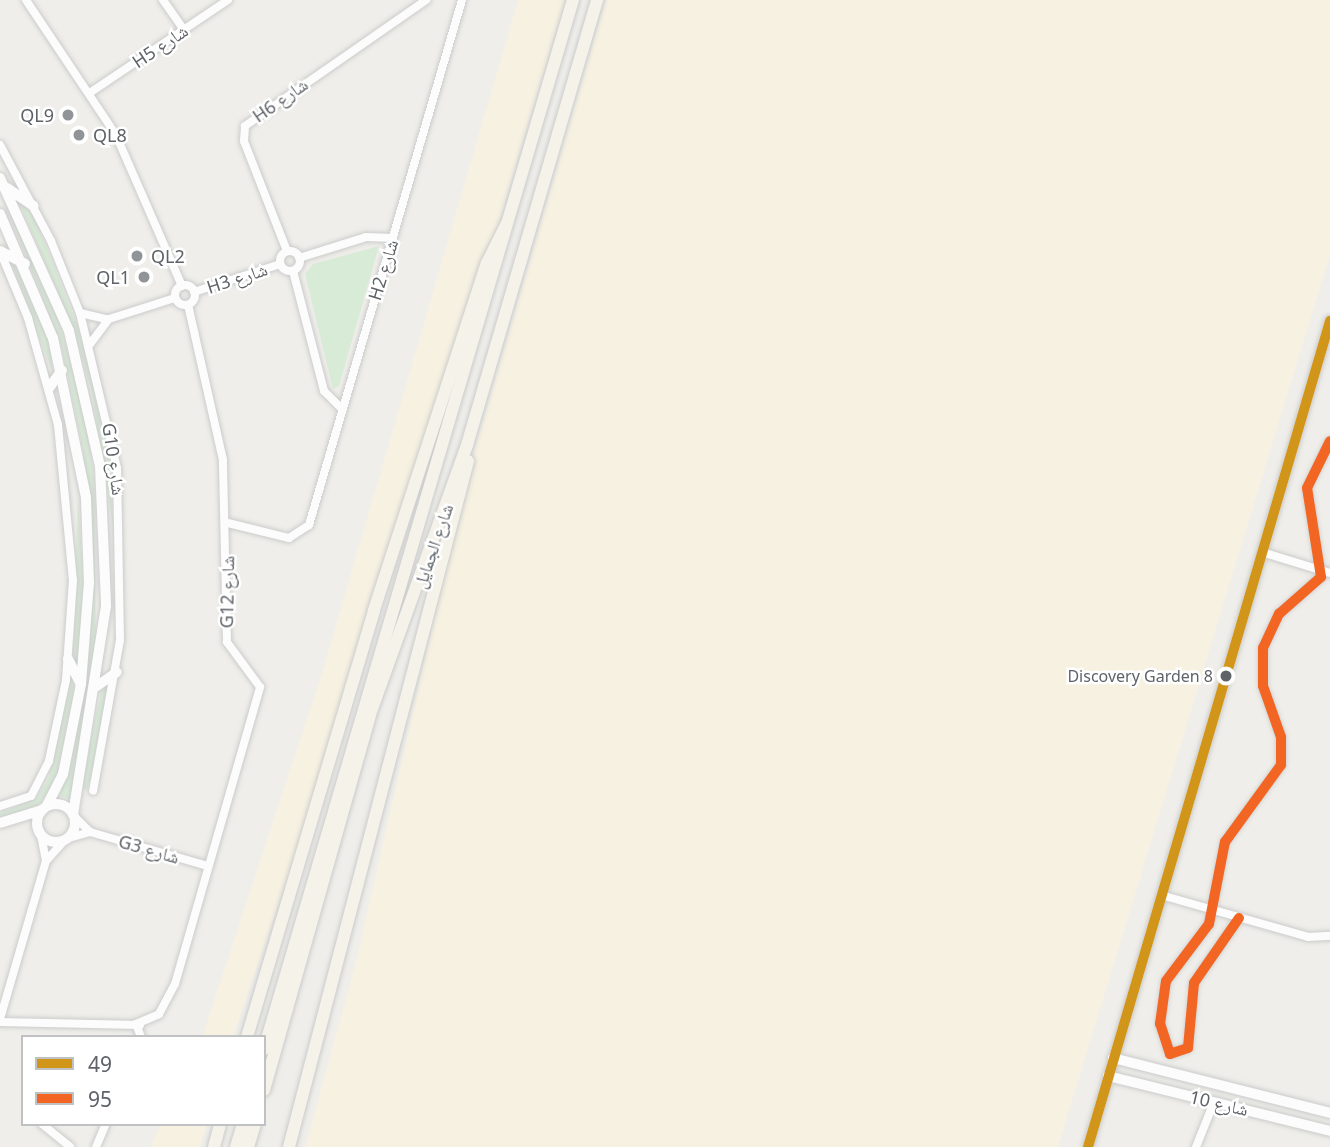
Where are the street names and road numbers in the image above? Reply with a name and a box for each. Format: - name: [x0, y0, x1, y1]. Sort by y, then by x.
- street label: H5 شارع: [128, 20, 192, 72]
- street label: H6 شارع: [248, 73, 312, 127]
- street label: H2 شارع: [364, 237, 402, 303]
- street label: H3 شارع: [204, 258, 270, 298]
- street label: G10 شارع: [98, 422, 130, 496]
- street label: شارع الجمايل: [408, 501, 458, 591]
- street label: G12 شارع: [216, 556, 238, 628]
- street label: G3 شارع: [116, 830, 182, 868]
- street label: شارع 10: [1188, 1086, 1250, 1120]

